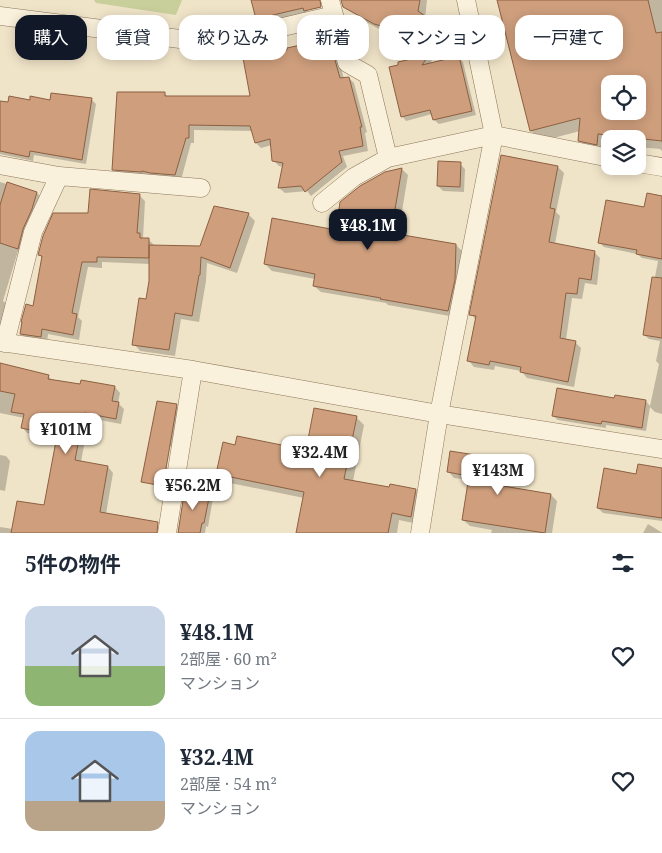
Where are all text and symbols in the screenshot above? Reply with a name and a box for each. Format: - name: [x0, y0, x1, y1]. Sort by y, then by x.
- chip: 購入: [15, 15, 87, 60]
- chip: 賃貸: [97, 15, 169, 60]
- chip: 絞り込み: [179, 15, 287, 60]
- chip: 新着: [297, 15, 369, 60]
- chip: マンション: [379, 15, 505, 60]
- chip: 一戸建て: [515, 15, 623, 60]
- map controls: [601, 75, 646, 175]
- button: locate: [601, 75, 646, 120]
- button: layers: [601, 130, 646, 175]
- pin: ¥48.1M: [327, 208, 409, 251]
- text: ¥48.1M: [340, 214, 396, 236]
- pin: ¥101M: [31, 412, 101, 455]
- text: ¥101M: [40, 418, 92, 440]
- pin: ¥32.4M: [279, 436, 361, 478]
- text: ¥32.4M: [292, 441, 348, 463]
- pin: ¥143M: [463, 454, 533, 496]
- text: ¥143M: [472, 459, 524, 481]
- pin: ¥56.2M: [152, 468, 234, 511]
- text: ¥56.2M: [165, 474, 221, 496]
- icon: filters: [609, 549, 637, 577]
- text: 5件の物件: [25, 550, 121, 578]
- text: ¥48.1M: [180, 618, 254, 646]
- icon: home: [65, 626, 125, 686]
- icon: heart: [609, 642, 637, 670]
- text: 2部屋 · 60 m²: [180, 648, 277, 670]
- text: マンション: [180, 672, 260, 694]
- text: ¥32.4M: [180, 743, 254, 771]
- icon: home: [65, 751, 125, 811]
- icon: heart: [609, 767, 637, 795]
- text: 2部屋 · 54 m²: [180, 773, 277, 795]
- text: マンション: [180, 797, 260, 819]

